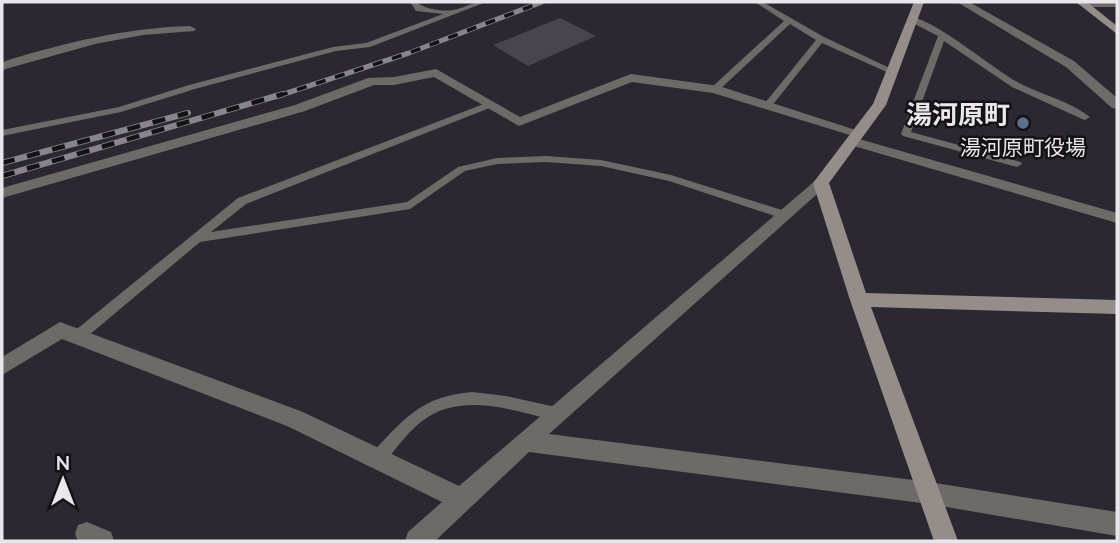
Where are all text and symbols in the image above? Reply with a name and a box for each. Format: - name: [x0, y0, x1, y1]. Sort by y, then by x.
- district label: 湯河原町: [906, 98, 1010, 131]
- marker: 湯河原町役場: [1015, 115, 1031, 131]
- place label: 湯河原町役場: [960, 134, 1086, 160]
- north arrow: [28, 445, 98, 515]
- text: N: [56, 451, 70, 475]

